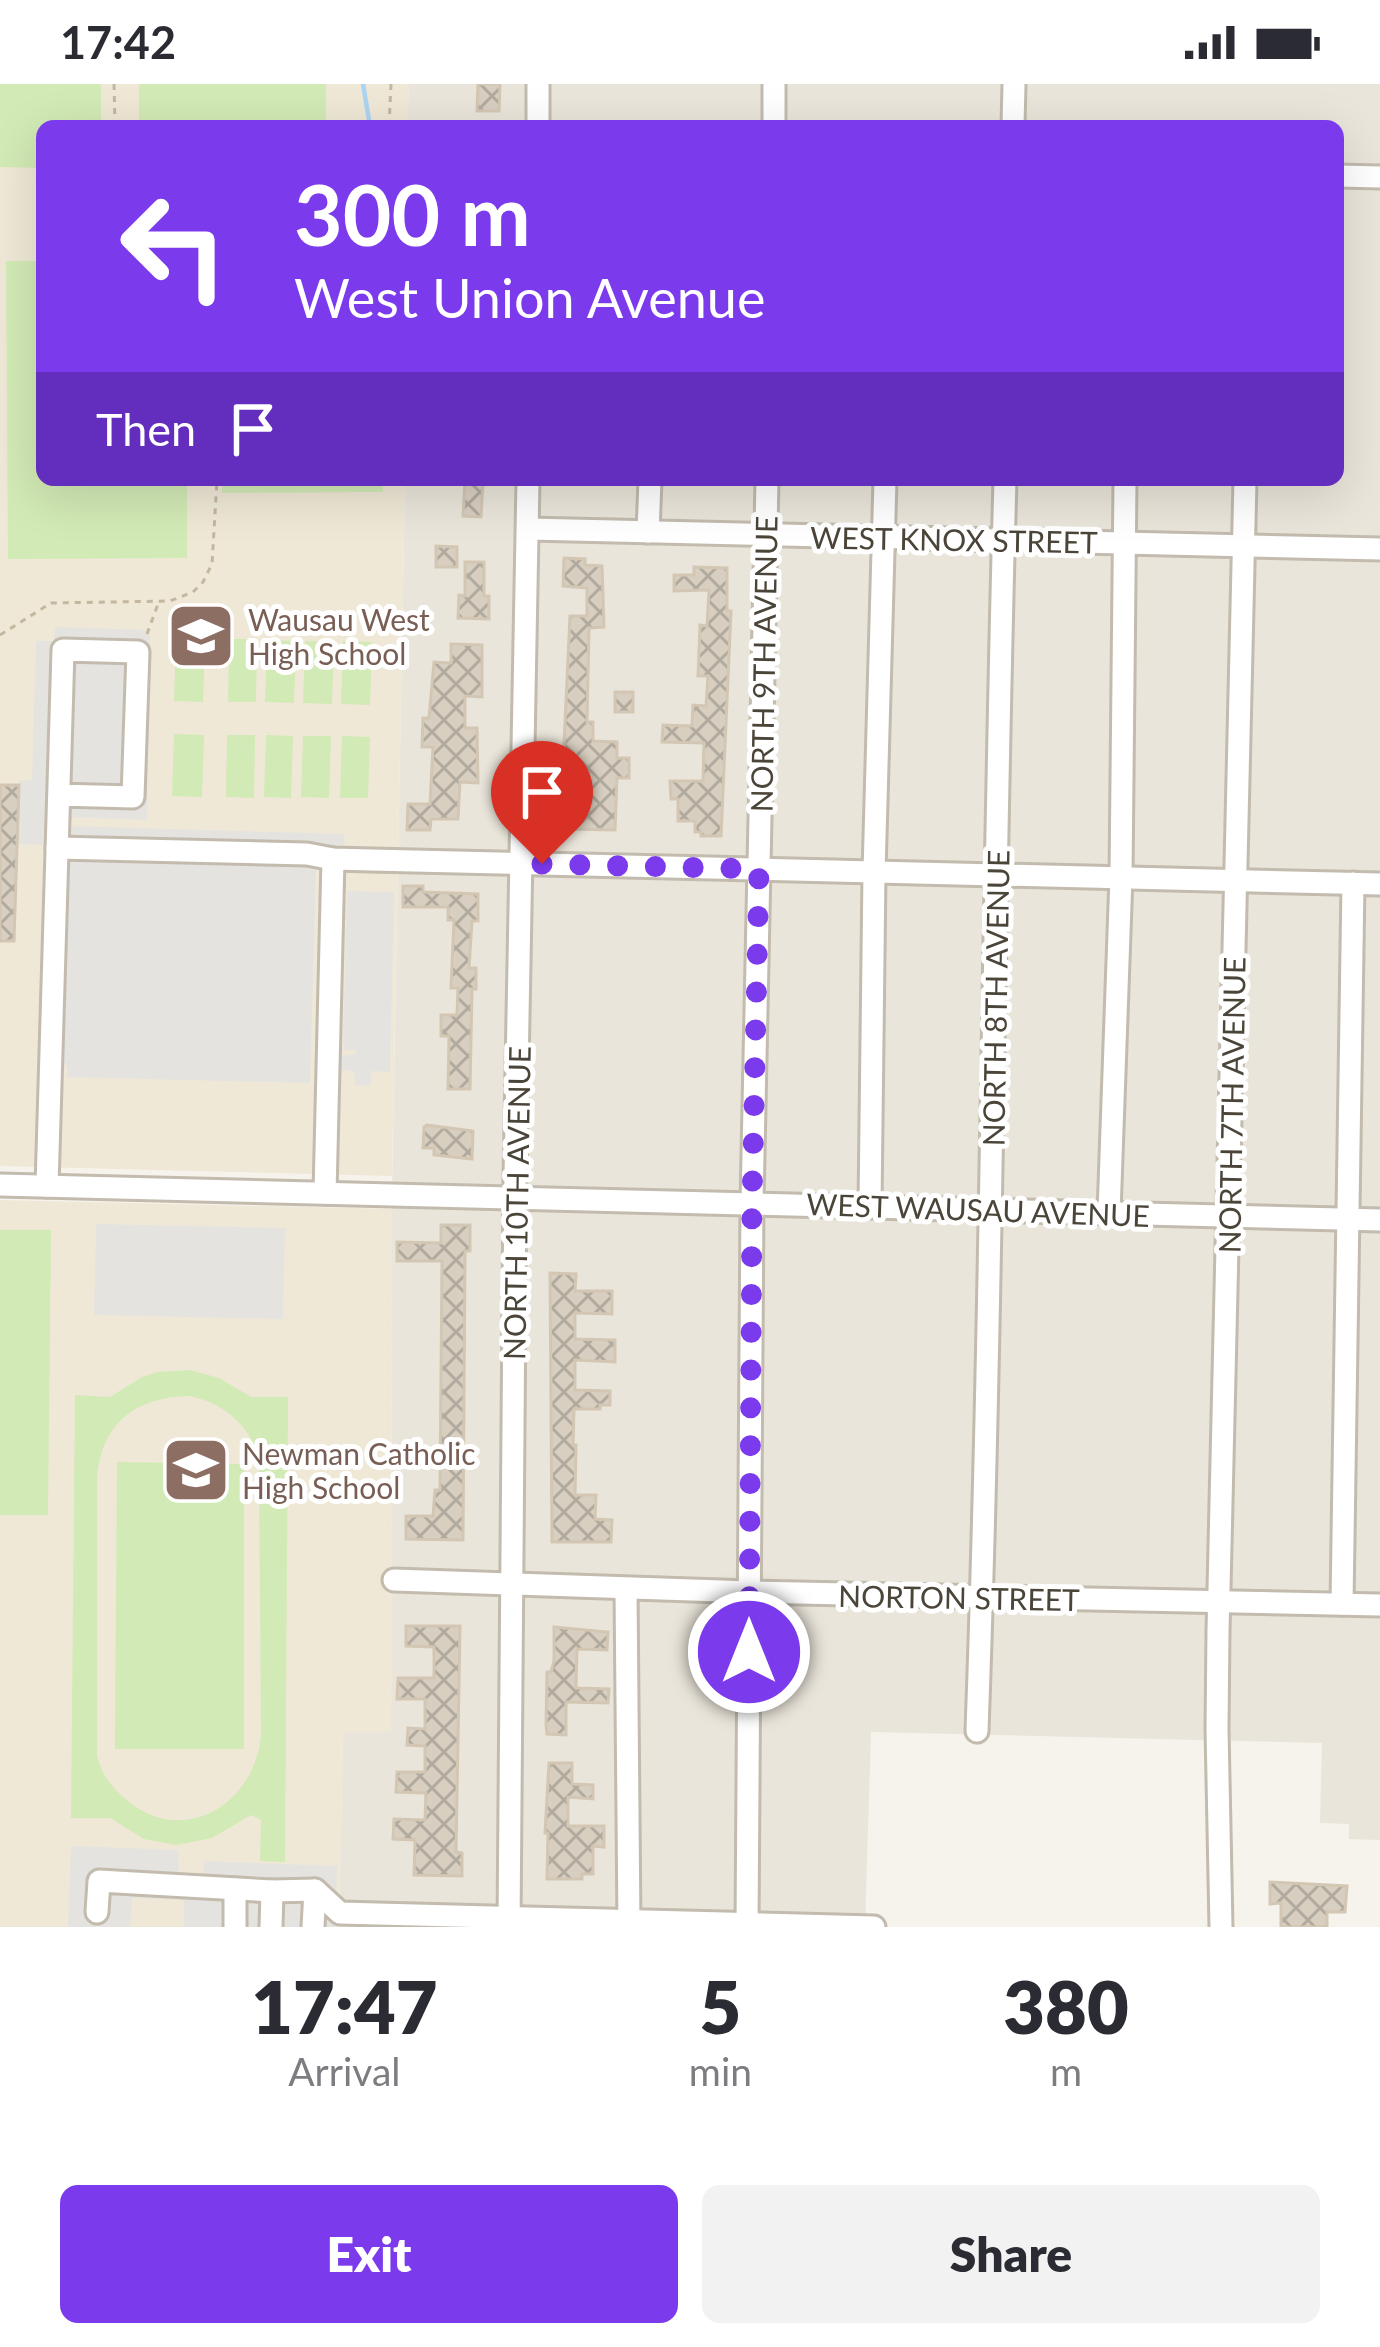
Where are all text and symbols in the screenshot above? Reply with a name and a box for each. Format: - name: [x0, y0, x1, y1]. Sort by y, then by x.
- text: 17:42: [60, 15, 176, 69]
- text: 300 m: [294, 163, 531, 264]
- icon: left: [96, 168, 252, 324]
- text: West Union Avenue: [294, 265, 765, 330]
- icon: arrive: [220, 396, 286, 462]
- text: Then: [96, 402, 196, 456]
- street label: NORTH 9TH AVENUE: [742, 515, 784, 813]
- street label: WEST KNOX STREET: [810, 518, 1098, 560]
- school or university icon: Wausau West High School: [166, 601, 236, 671]
- place label: Wausau West High School: [248, 601, 430, 671]
- pin: [491, 741, 593, 864]
- icon: arrive: [509, 759, 575, 825]
- street label: NORTH 8TH AVENUE: [974, 849, 1016, 1147]
- street label: NORTH 7TH AVENUE: [1210, 956, 1252, 1254]
- street label: NORTH 10TH AVENUE: [495, 1046, 537, 1360]
- street label: WEST WAUSAU AVENUE: [806, 1185, 1150, 1233]
- school or university icon: Newman Catholic High School: [161, 1435, 231, 1505]
- place label: Newman Catholic High School: [242, 1435, 476, 1505]
- street label: NORTON STREET: [838, 1577, 1080, 1617]
- position arrow: [686, 1589, 812, 1715]
- text: 17:47: [251, 1963, 437, 2049]
- text: 5: [700, 1963, 741, 2049]
- text: 380: [1003, 1963, 1129, 2049]
- text: Arrival: [288, 2048, 401, 2094]
- text: min: [689, 2048, 752, 2094]
- text: m: [1050, 2048, 1082, 2094]
- button: Exit: [60, 2185, 678, 2323]
- button: Share: [702, 2185, 1320, 2323]

